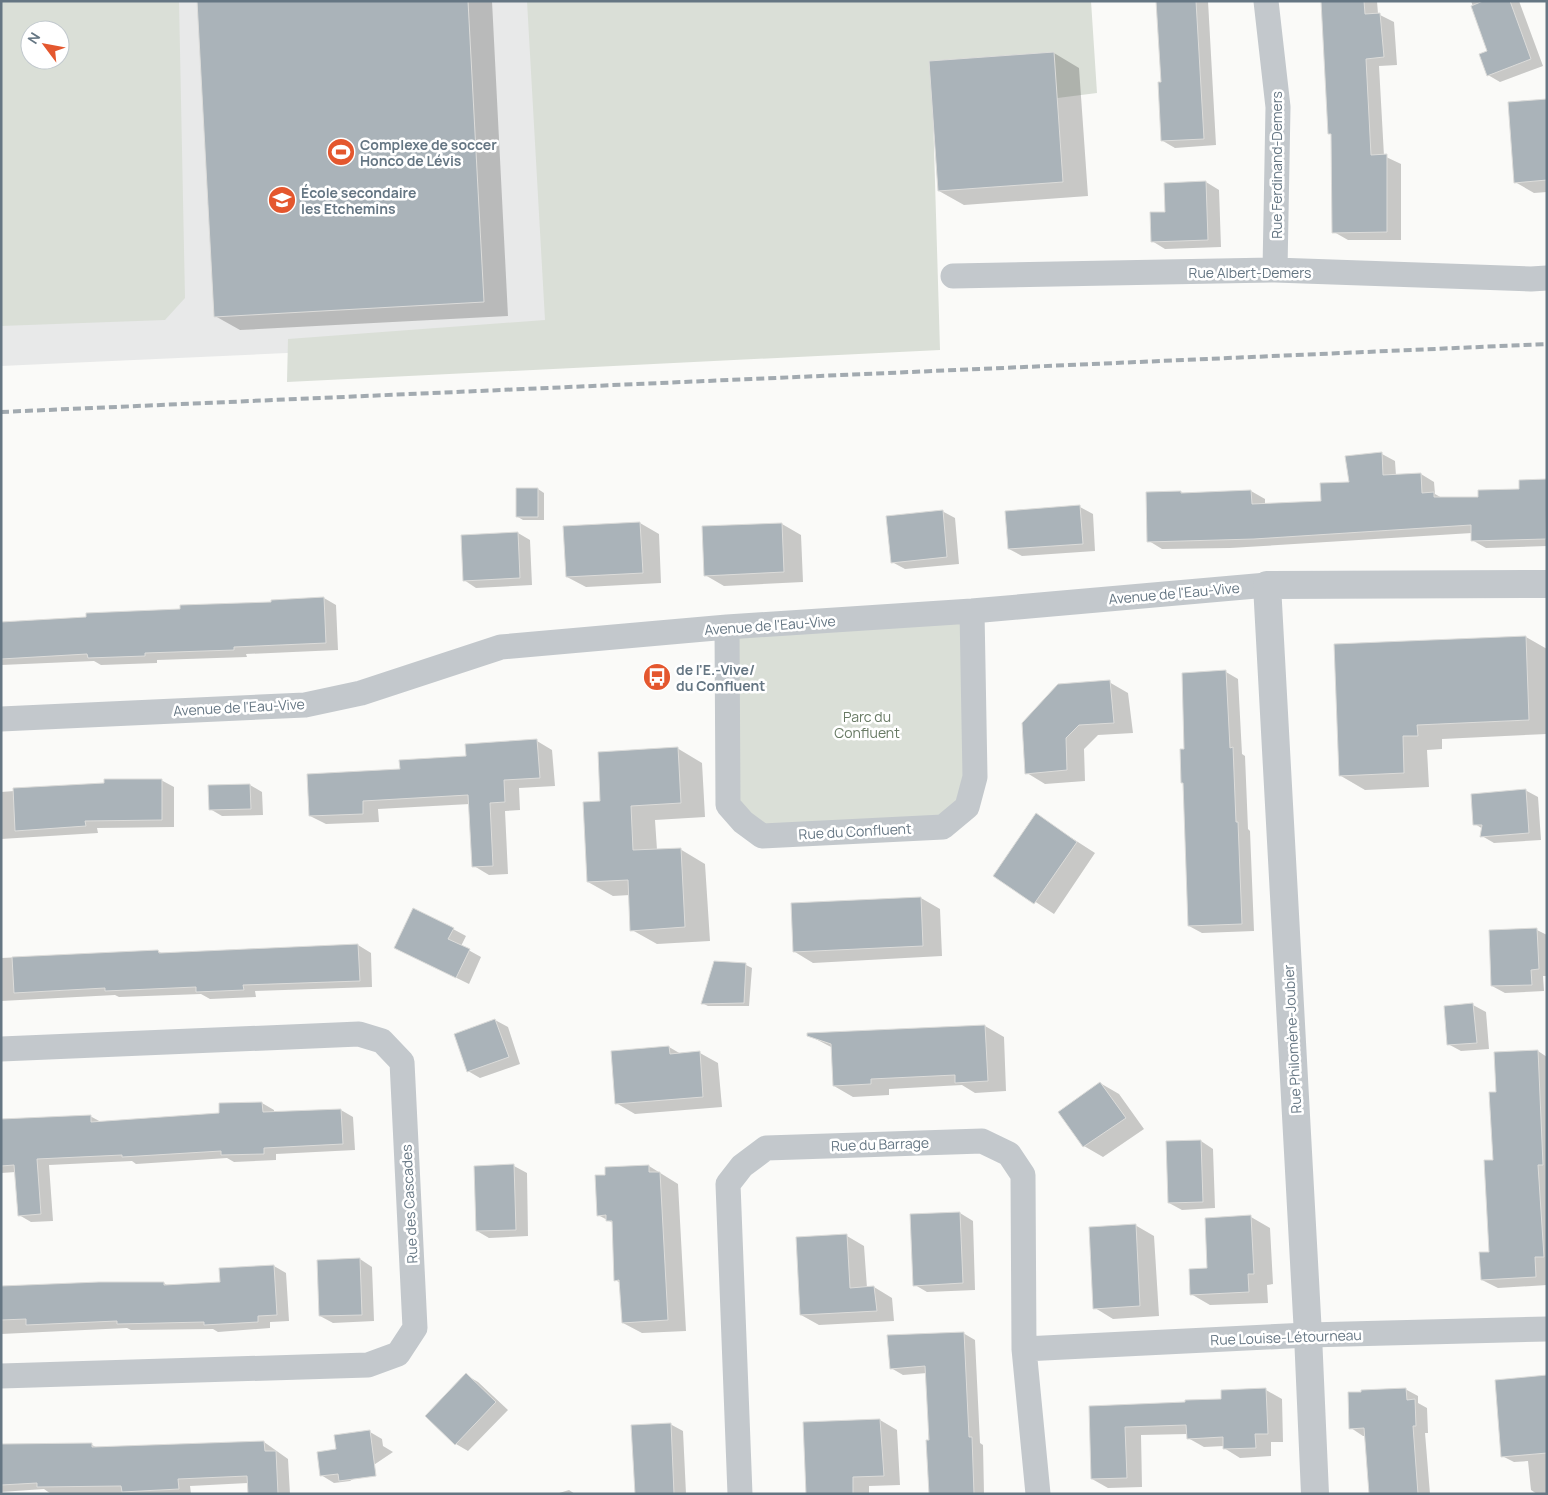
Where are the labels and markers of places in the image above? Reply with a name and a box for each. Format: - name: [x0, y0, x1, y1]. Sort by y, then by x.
- place label: Complexe de soccer Honco de Lévis: [360, 135, 497, 170]
- sports icon: Complexe de soccer Honco de Lévis: [326, 137, 356, 167]
- place label: École secondaire les Etchemins: [301, 183, 417, 218]
- school or university icon: École secondaire les Etchemins: [267, 185, 297, 215]
- place label: de l'E.-Vive/ du Confluent: [676, 660, 765, 695]
- bus stop icon: de l'E.-Vive/ du Confluent: [642, 662, 672, 692]

